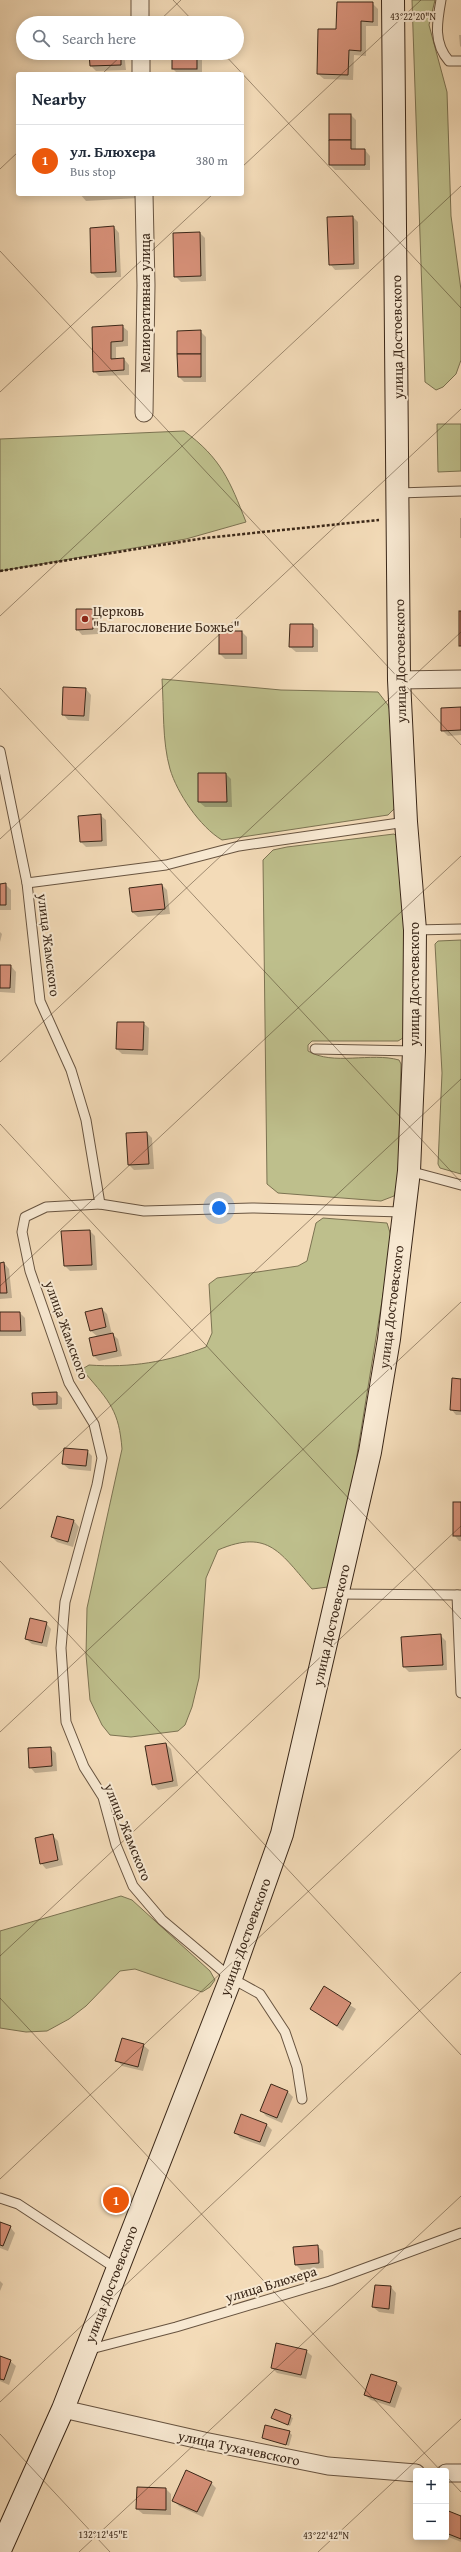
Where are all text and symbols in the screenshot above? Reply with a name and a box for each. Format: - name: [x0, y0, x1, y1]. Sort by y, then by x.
- text: 43°22'20"N: [390, 9, 436, 24]
- search box: [16, 16, 244, 60]
- icon: search: [30, 27, 52, 49]
- text: Search here: [62, 28, 136, 49]
- text: Nearby: [32, 86, 86, 111]
- text: ул. Блюхера: [70, 141, 156, 162]
- text: 1: [42, 151, 48, 170]
- text: 380 m: [196, 151, 228, 170]
- text: Bus stop: [70, 162, 116, 181]
- street label: Мелиоративная улица: [135, 233, 155, 373]
- street label: улица Достоевского: [386, 275, 408, 400]
- street label: улица Достоевского: [389, 599, 411, 724]
- place label: Церковь "Благословение Божье": [93, 601, 240, 637]
- marker: Церковь "Благословение Божье": [80, 614, 90, 624]
- street label: улица Жамского: [33, 891, 65, 998]
- street label: улица Достоевского: [404, 922, 424, 1047]
- your location: [209, 1198, 229, 1218]
- street label: улица Достоевского: [373, 1244, 408, 1371]
- street label: улица Жамского: [40, 1277, 94, 1382]
- street label: улица Достоевского: [307, 1562, 355, 1689]
- street label: улица Жамского: [99, 1779, 157, 1884]
- street label: улица Достоевского: [214, 1875, 276, 2000]
- pin: 1: [103, 2185, 129, 2215]
- street label: улица Достоевского: [79, 2222, 143, 2347]
- street label: улица Блюхера: [222, 2261, 319, 2308]
- street label: улица Тухачевского: [175, 2425, 302, 2471]
- map controls: [413, 2468, 449, 2540]
- button: +: [413, 2468, 449, 2504]
- button: −: [413, 2504, 449, 2540]
- text: 132°12'45"E: [78, 2527, 128, 2542]
- text: 43°22'42"N: [303, 2528, 349, 2543]

